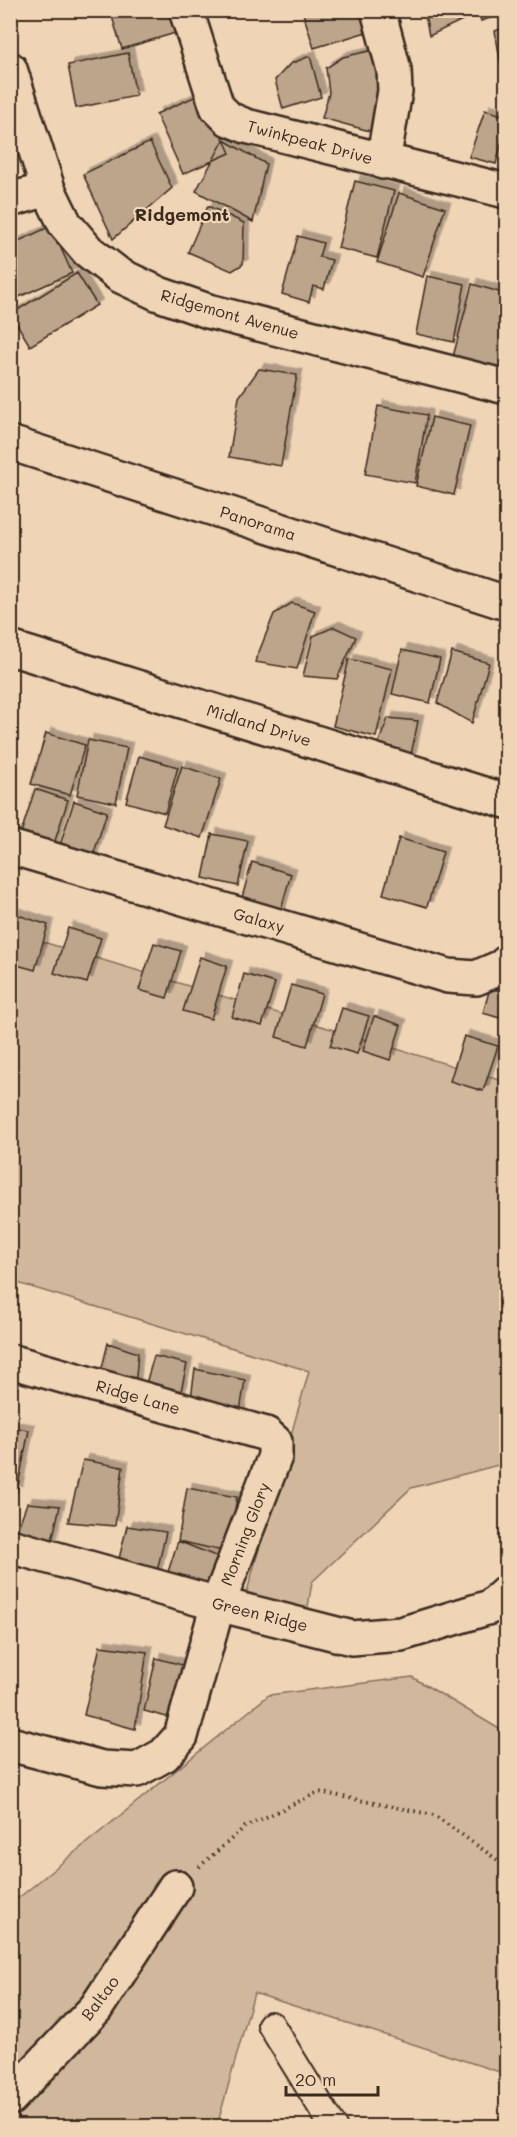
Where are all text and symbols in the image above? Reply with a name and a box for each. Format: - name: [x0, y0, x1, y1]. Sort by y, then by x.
- street label: Twinkpeak Drive: [245, 115, 375, 168]
- district label: Ridgemont: [135, 202, 229, 226]
- street label: Ridgemont Avenue: [158, 284, 302, 343]
- street label: Panorama: [217, 500, 299, 545]
- street label: Midland Drive: [204, 699, 314, 750]
- street label: Galaxy: [231, 902, 287, 937]
- street label: Ridge Lane: [94, 1374, 183, 1419]
- street label: Morning Glory: [215, 1479, 274, 1588]
- street label: Green Ridge: [210, 1591, 310, 1636]
- street label: Baltao: [76, 1971, 123, 2024]
- scale bar: [286, 2059, 378, 2097]
- text: 20 m: [295, 2067, 336, 2091]

